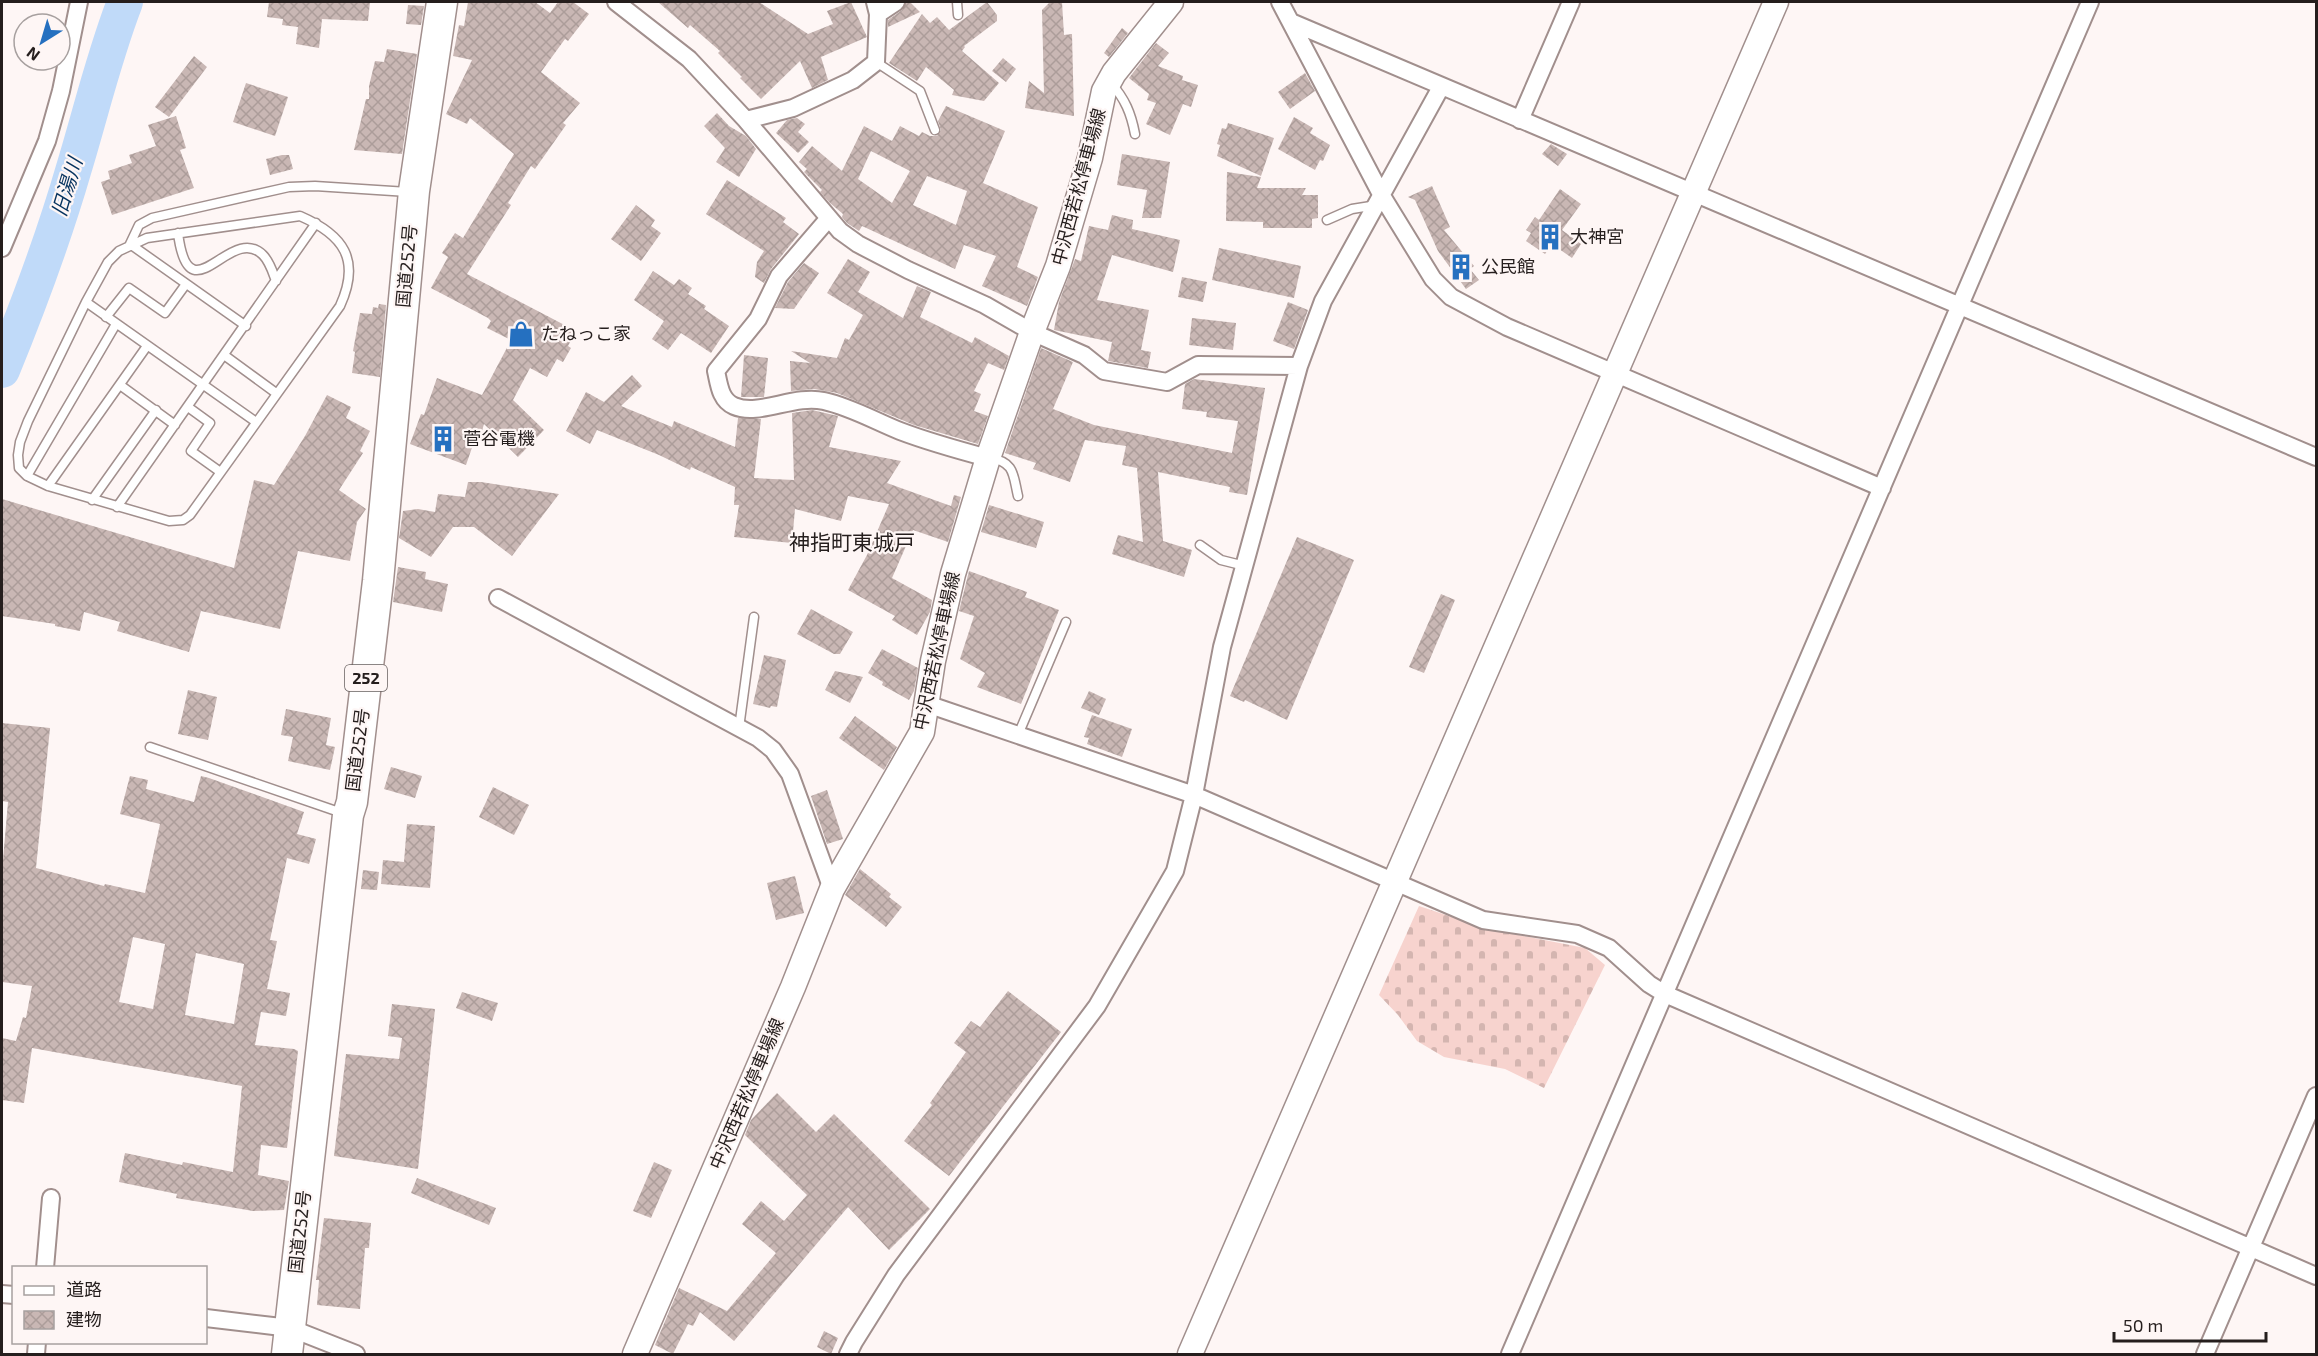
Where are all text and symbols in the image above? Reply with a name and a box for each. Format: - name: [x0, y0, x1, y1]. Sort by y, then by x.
- north arrow: [12, 12, 72, 72]
- text: N: [22, 43, 43, 65]
- street label: 中沢西若松停車場線: [1046, 106, 1110, 268]
- water label: 旧湯川: [46, 153, 87, 219]
- building icon: 大神宮: [1535, 222, 1565, 252]
- street label: 国道252号: [391, 223, 421, 309]
- place label: 大神宮: [1570, 225, 1624, 247]
- building icon: 公民館: [1446, 252, 1476, 282]
- place label: 公民館: [1481, 255, 1535, 277]
- shop icon: たねっこ家: [506, 319, 536, 349]
- place label: たねっこ家: [541, 322, 631, 344]
- building icon: 菅谷電機: [428, 424, 458, 454]
- place label: 菅谷電機: [463, 427, 535, 449]
- district label: 神指町東城戸: [789, 529, 915, 554]
- street label: 中沢西若松停車場線: [908, 569, 964, 732]
- road number: 252: [345, 665, 387, 691]
- street label: 国道252号: [341, 707, 373, 793]
- street label: 中沢西若松停車場線: [704, 1015, 788, 1172]
- street label: 国道252号: [284, 1189, 314, 1275]
- legend: [12, 1266, 207, 1344]
- text: 道路: [66, 1278, 102, 1300]
- scale bar: [2114, 1305, 2266, 1343]
- text: 建物: [66, 1308, 102, 1330]
- text: 50 m: [2123, 1314, 2163, 1336]

